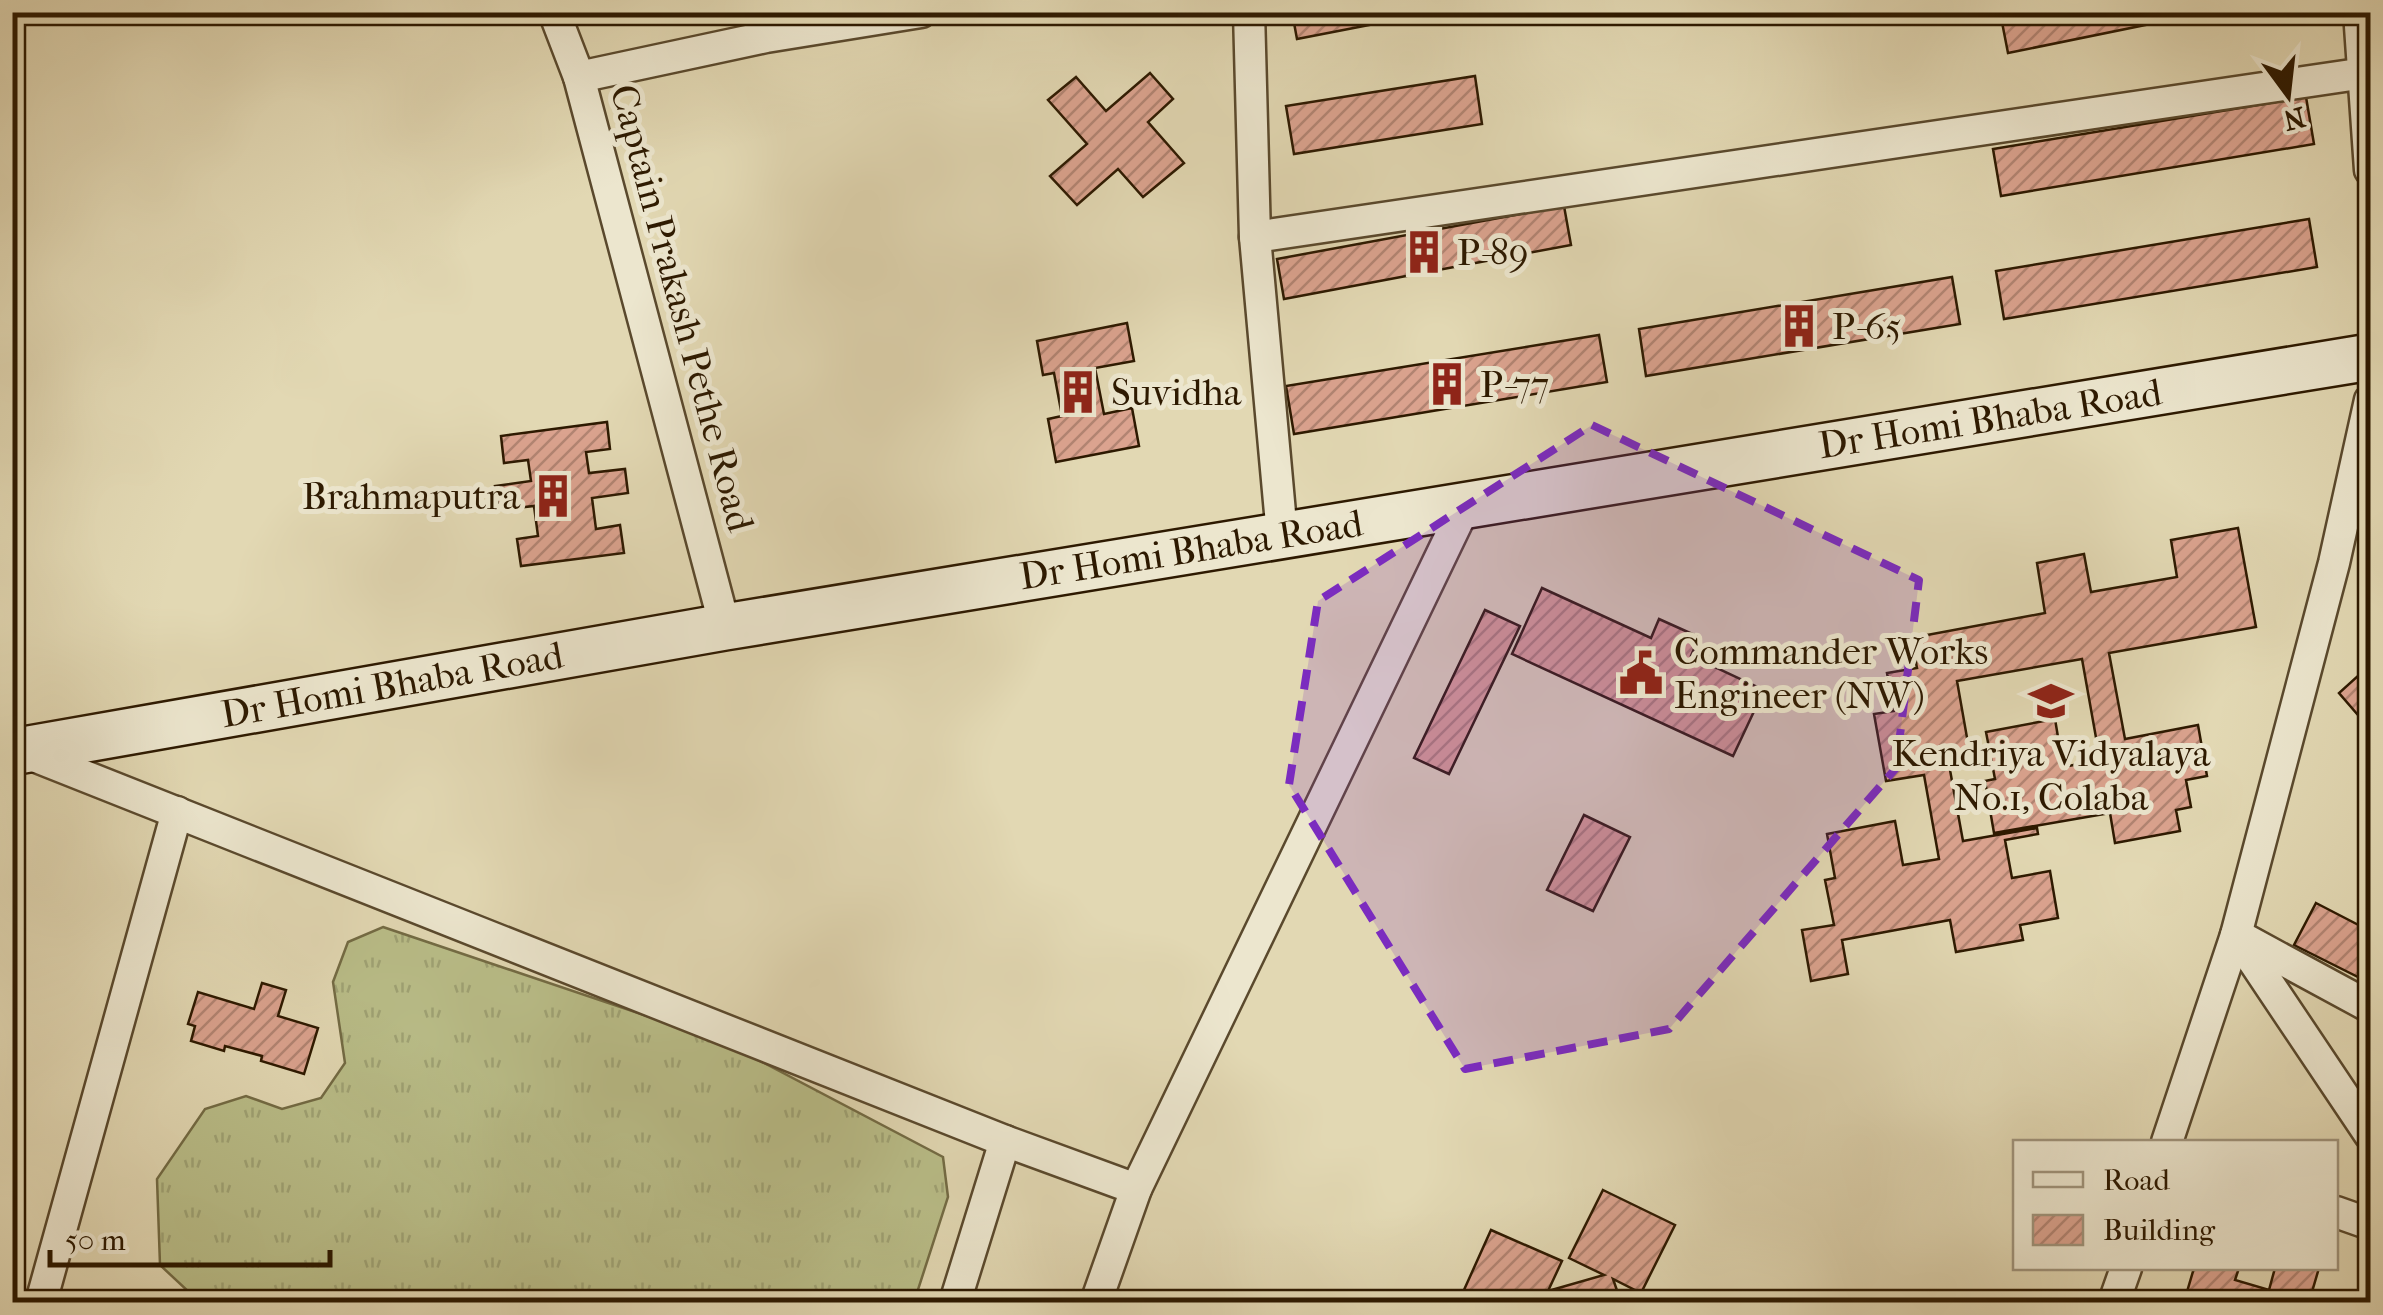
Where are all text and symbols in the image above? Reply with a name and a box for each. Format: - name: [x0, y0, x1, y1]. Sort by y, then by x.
- north arrow: [2238, 45, 2338, 145]
- street label: Captain Prakash Pethe Road: [601, 80, 763, 537]
- text: N: [2279, 100, 2309, 138]
- building icon: P-89: [1400, 228, 1448, 276]
- place label: P-89: [1457, 230, 1529, 275]
- building icon: P-65: [1775, 302, 1823, 350]
- place label: P-65: [1832, 304, 1902, 349]
- building icon: P-77: [1423, 360, 1471, 408]
- place label: P-77: [1480, 362, 1549, 407]
- building icon: Suvidha: [1054, 368, 1102, 416]
- place label: Suvidha: [1111, 370, 1242, 415]
- street label: Dr Homi Bhaba Road: [1815, 370, 2165, 468]
- building icon: Brahmaputra: [529, 472, 577, 520]
- place label: Brahmaputra: [302, 474, 520, 519]
- street label: Dr Homi Bhaba Road: [1016, 501, 1366, 599]
- place label: Commander Works Engineer (NW): [1674, 629, 1988, 718]
- street label: Dr Homi Bhaba Road: [217, 633, 567, 737]
- public building icon: Commander Works Engineer (NW): [1617, 649, 1665, 697]
- school or university icon: Kendriya Vidyalaya No.1, Colaba: [2027, 677, 2075, 725]
- place label: Kendriya Vidyalaya No.1, Colaba: [1892, 731, 2211, 820]
- legend: [2013, 1140, 2338, 1270]
- text: Road: [2103, 1163, 2170, 1198]
- scale bar: [50, 1205, 330, 1267]
- text: Building: [2103, 1213, 2216, 1248]
- text: 50 m: [65, 1223, 126, 1258]

